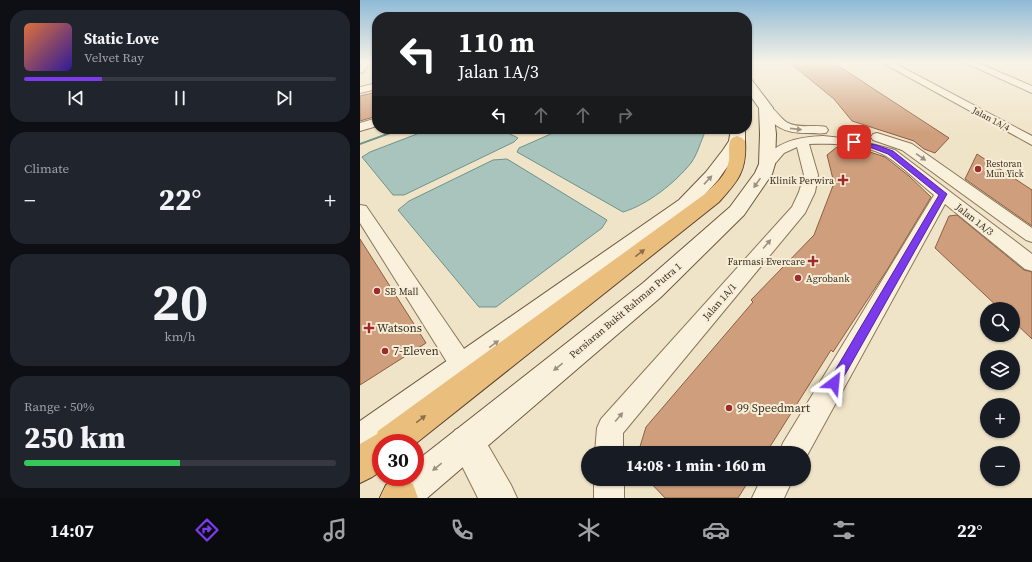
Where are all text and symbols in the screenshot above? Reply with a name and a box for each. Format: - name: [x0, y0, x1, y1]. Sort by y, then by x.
- text: 110 m: [458, 23, 535, 61]
- text: Static Love: [84, 28, 159, 49]
- icon: left: [392, 28, 444, 80]
- text: Velvet Ray: [84, 49, 144, 66]
- text: Jalan 1A/3: [458, 59, 539, 84]
- icon: previous: [65, 87, 87, 109]
- icon: pause: [169, 87, 191, 109]
- icon: next: [273, 87, 295, 109]
- icon: left: [488, 104, 510, 126]
- icon: ahead: [530, 104, 552, 126]
- icon: ahead: [572, 104, 594, 126]
- icon: right: [614, 104, 636, 126]
- street label: Jalan 1A/4: [969, 104, 1012, 134]
- pin: [837, 125, 871, 159]
- one-way arrow: [790, 126, 802, 132]
- icon: arrive: [843, 131, 865, 153]
- one-way arrow: [915, 153, 926, 161]
- place label: Restoran Mun Yick: [986, 158, 1024, 180]
- text: Climate: [24, 160, 69, 177]
- marker: Restoran Mun Yick: [973, 164, 983, 174]
- place label: Klinik Perwira: [770, 174, 835, 187]
- marker: Klinik Perwira: [837, 174, 849, 186]
- one-way arrow: [703, 175, 713, 185]
- one-way arrow: [753, 177, 761, 188]
- text: 22°: [159, 179, 201, 220]
- text: −: [24, 185, 36, 215]
- text: +: [324, 185, 336, 215]
- street label: Jalan 1A/3: [952, 200, 996, 238]
- one-way arrow: [763, 239, 772, 250]
- one-way arrow: [635, 249, 646, 258]
- place label: Farmasi Evercare: [728, 255, 805, 268]
- marker: Farmasi Evercare: [808, 256, 818, 266]
- street label: Persiaran Bukit Rahman Putra 1: [567, 260, 684, 361]
- text: 20: [152, 266, 208, 337]
- place label: Agrobank: [806, 272, 850, 285]
- marker: Agrobank: [793, 273, 803, 283]
- street label: Jalan 1A/1: [699, 280, 739, 323]
- place label: SB Mall: [385, 285, 419, 298]
- marker: SB Mall: [372, 286, 382, 296]
- map controls: [980, 302, 1020, 486]
- button: search: [980, 302, 1020, 342]
- place label: Watsons: [377, 320, 422, 336]
- marker: Watsons: [364, 323, 374, 333]
- text: km/h: [165, 328, 195, 345]
- one-way arrow: [489, 340, 500, 348]
- place label: 7-Eleven: [393, 343, 439, 359]
- marker: 7-Eleven: [380, 346, 390, 356]
- button: layers: [980, 350, 1020, 390]
- one-way arrow: [553, 362, 564, 371]
- position arrow: [813, 362, 855, 404]
- text: Range · 50%: [24, 398, 95, 415]
- button: +: [980, 398, 1020, 438]
- place label: 99 Speedmart: [737, 400, 810, 416]
- marker: 99 Speedmart: [724, 403, 734, 413]
- one-way arrow: [614, 413, 623, 422]
- one-way arrow: [415, 415, 426, 424]
- text: 250 km: [24, 417, 125, 458]
- speed limit sign: 30: [372, 434, 424, 486]
- button: −: [980, 446, 1020, 486]
- text: 14:08 · 1 min · 160 m: [626, 455, 766, 476]
- one-way arrow: [431, 463, 442, 471]
- icon: directions: [193, 516, 221, 544]
- icon: music: [321, 516, 349, 544]
- icon: phone: [448, 516, 476, 544]
- icon: climate: [575, 516, 603, 544]
- icon: car: [702, 516, 730, 544]
- icon: filters: [830, 516, 858, 544]
- text: 14:07: [50, 518, 94, 543]
- text: 22°: [957, 518, 982, 543]

